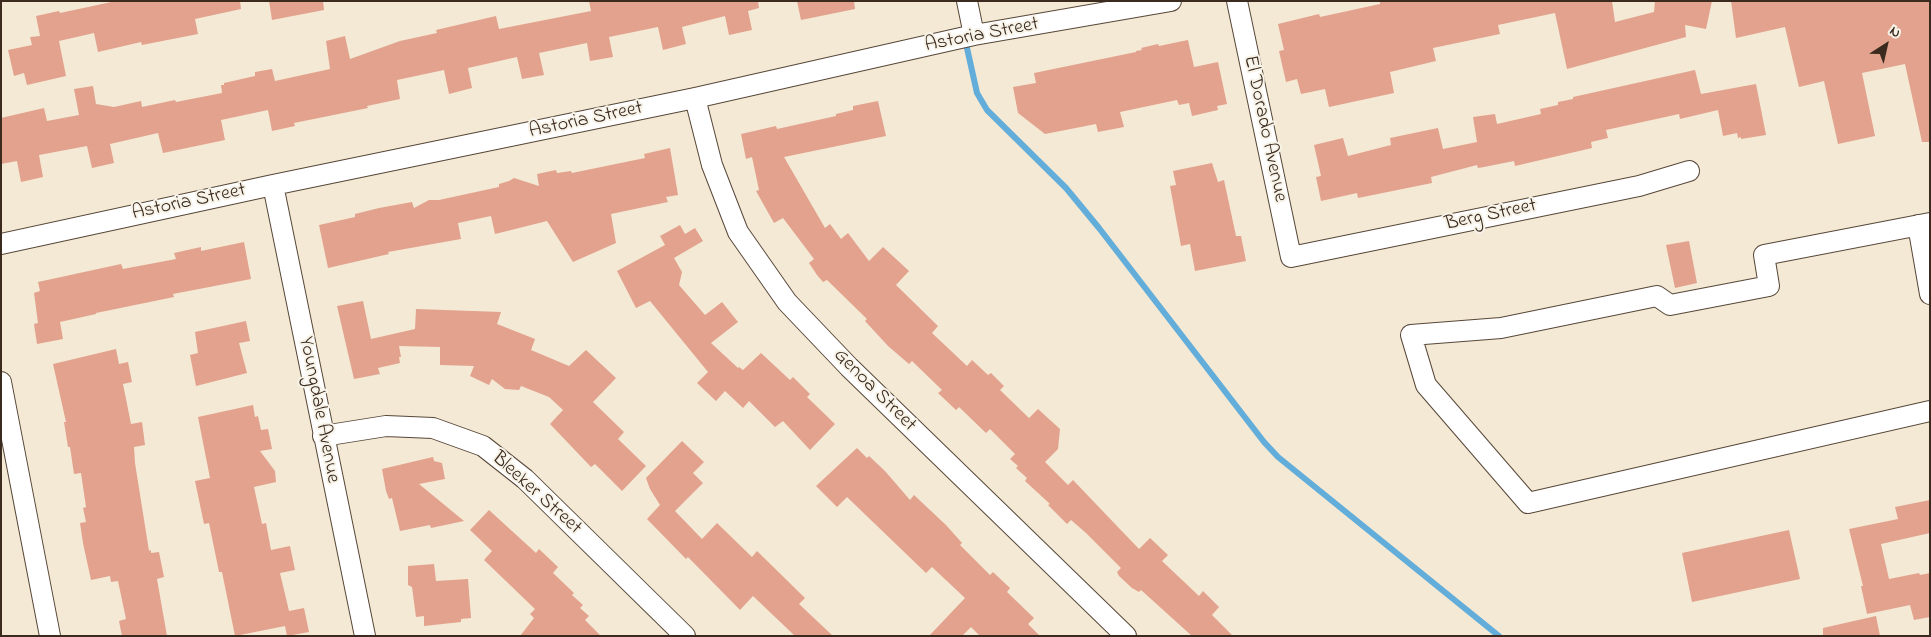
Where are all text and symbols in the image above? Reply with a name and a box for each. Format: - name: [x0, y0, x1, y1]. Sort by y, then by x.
- street label: Astoria Street: [923, 13, 1041, 59]
- north arrow: [1861, 20, 1911, 70]
- text: N: [1885, 21, 1905, 44]
- street label: El Dorado Avenue: [1237, 54, 1291, 204]
- street label: Astoria Street: [527, 97, 645, 145]
- street label: Astoria Street: [130, 179, 248, 227]
- street label: Berg Street: [1443, 195, 1539, 237]
- street label: Youngdale Avenue: [292, 335, 344, 485]
- street label: Genoa Street: [827, 344, 921, 438]
- street label: Bleeker Street: [486, 447, 586, 541]

